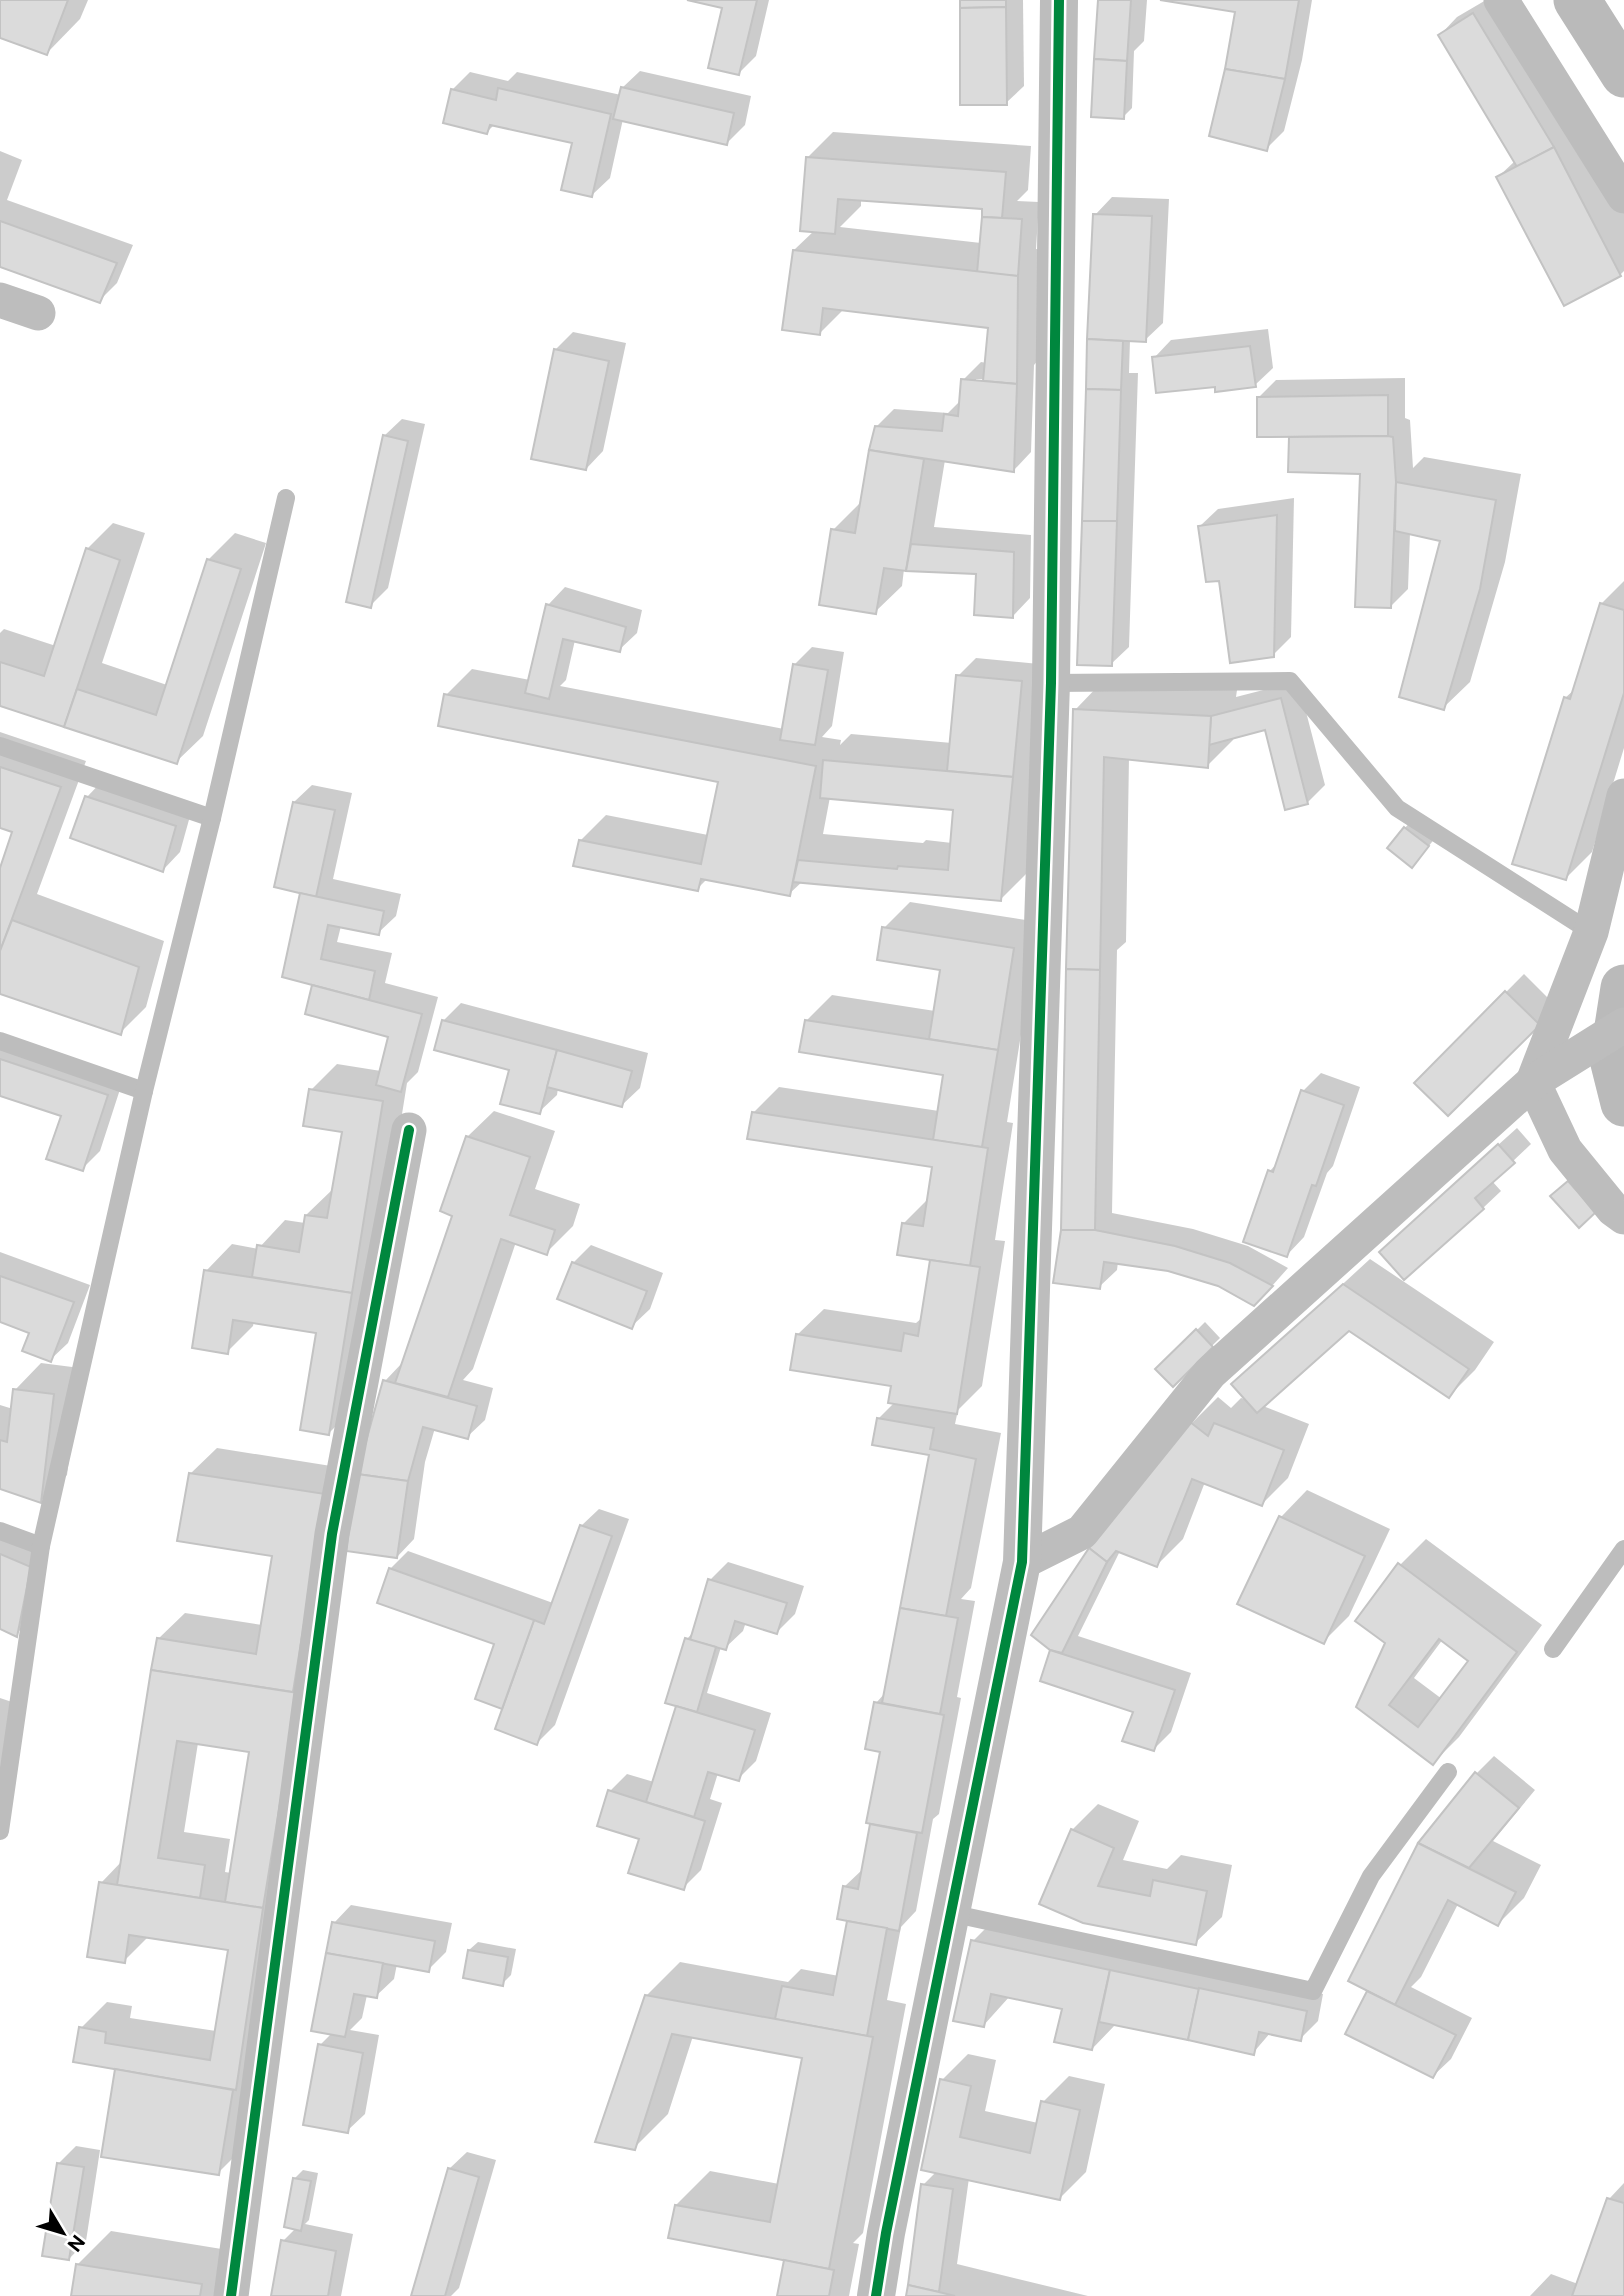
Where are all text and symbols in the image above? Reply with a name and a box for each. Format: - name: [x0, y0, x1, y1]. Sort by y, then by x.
- north arrow: [28, 2198, 98, 2268]
- text: N: [63, 2231, 90, 2256]

